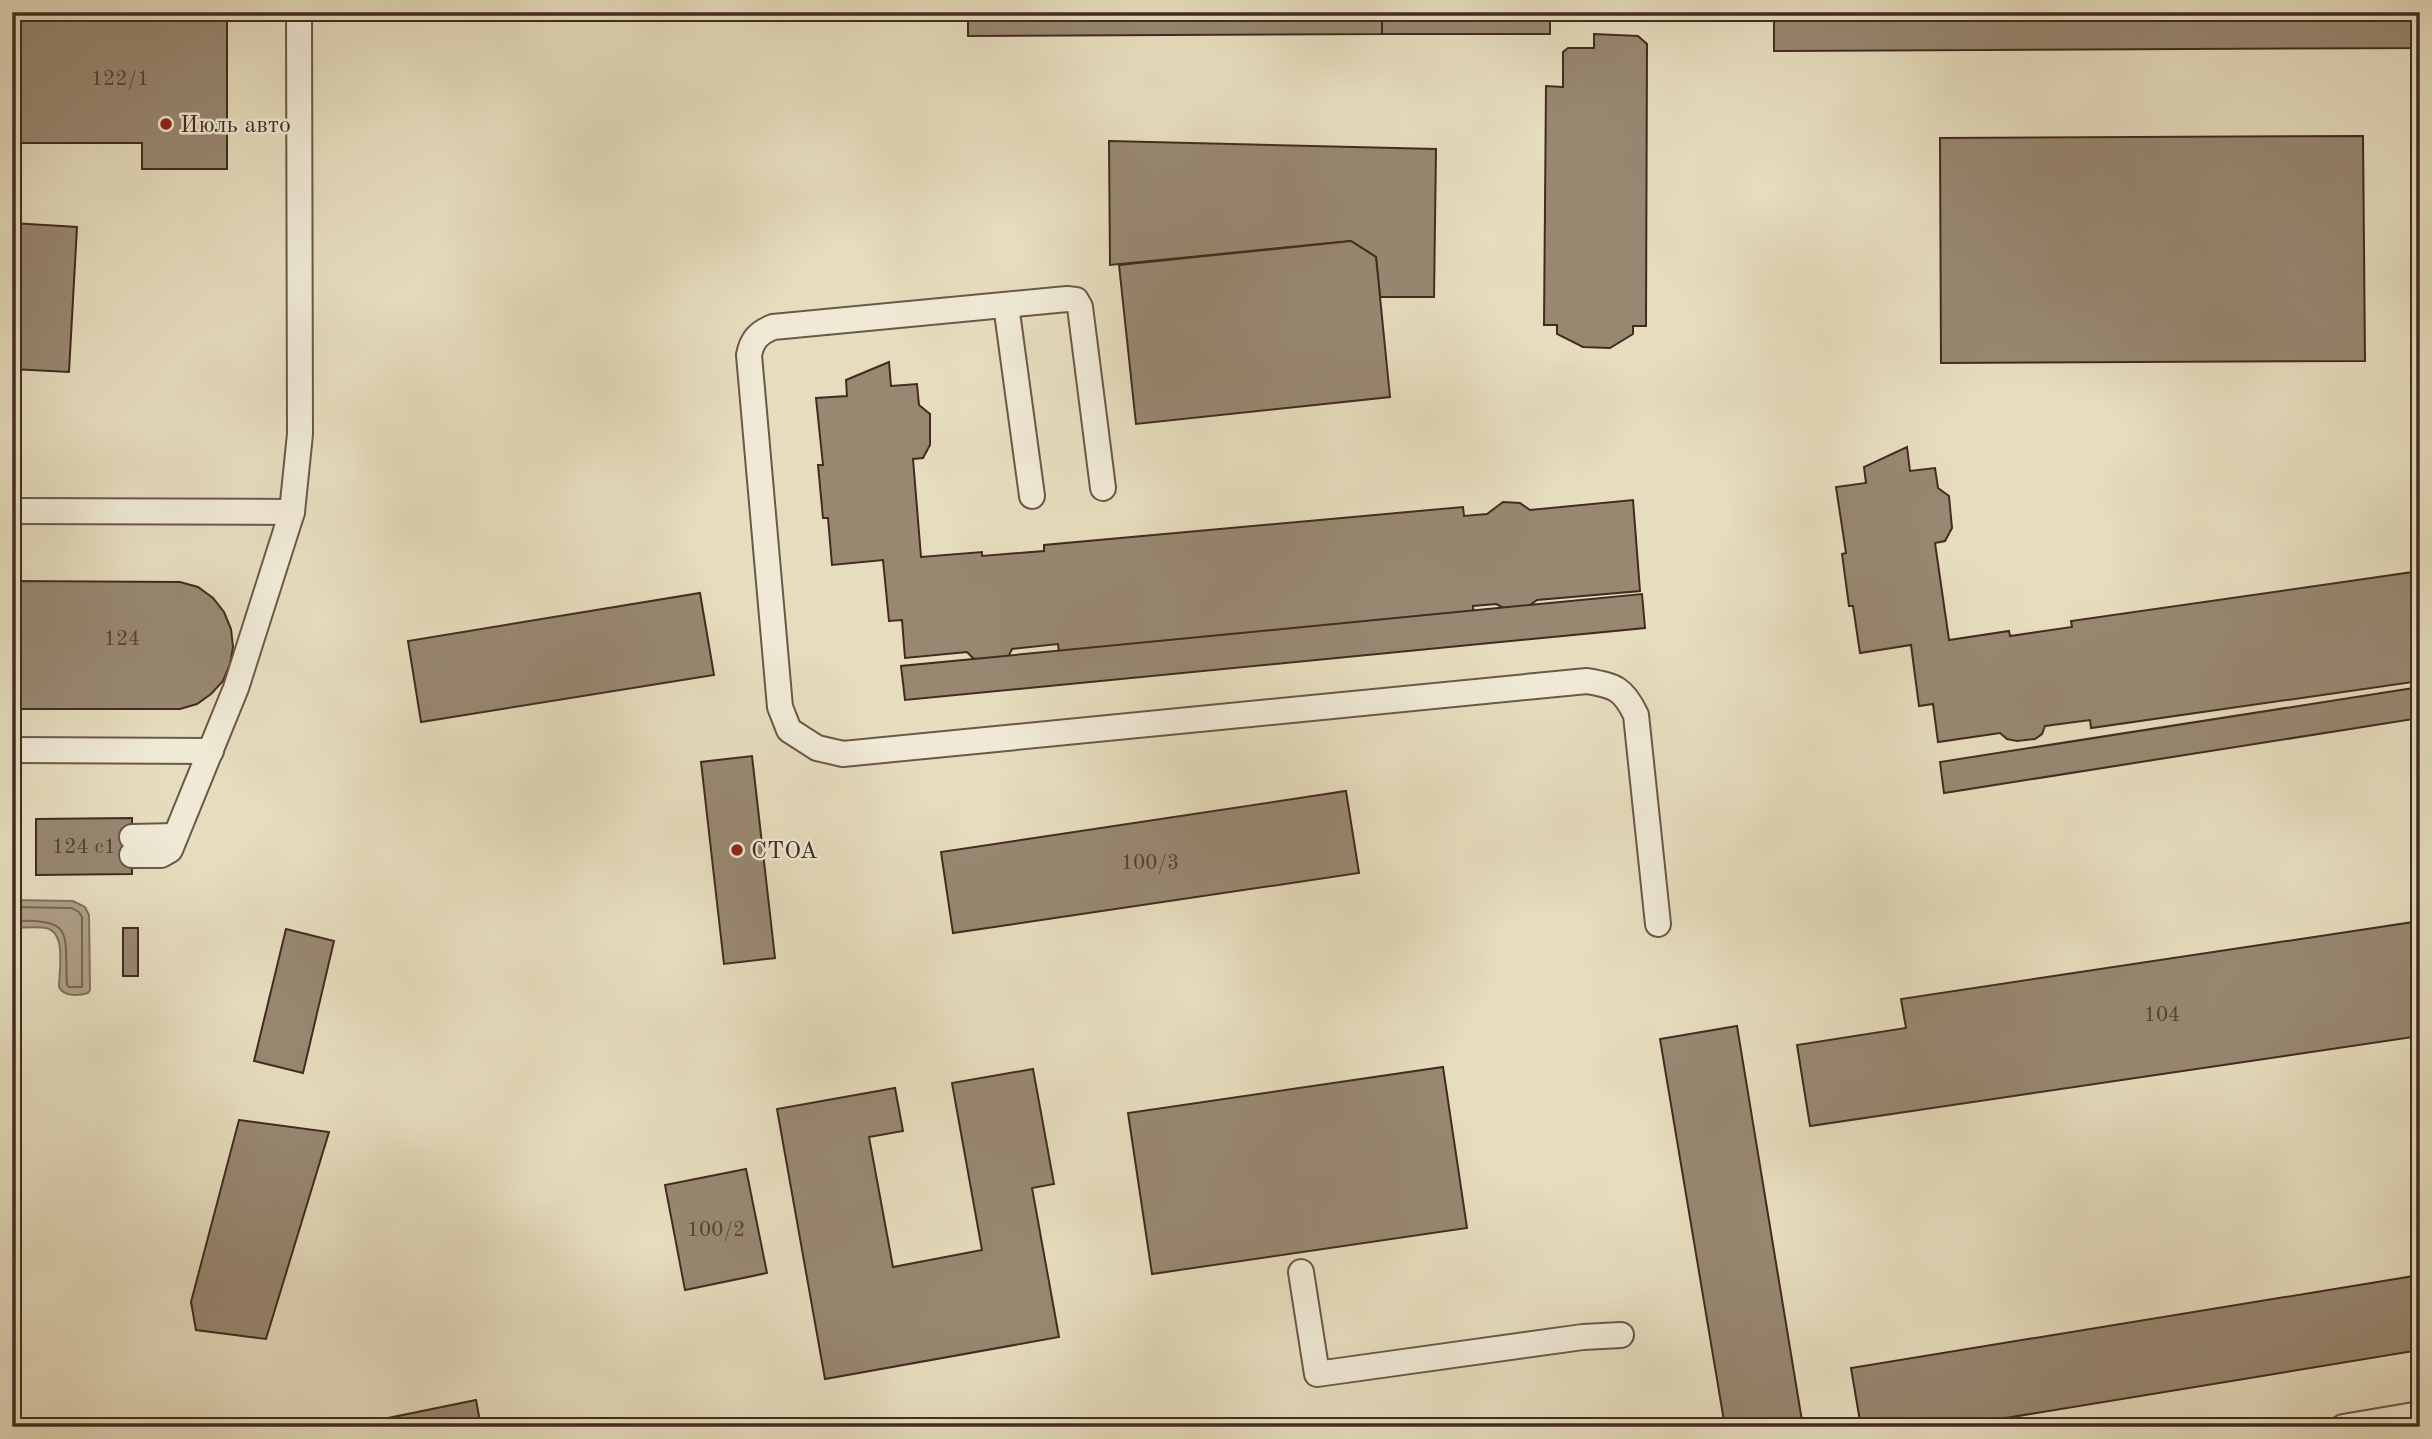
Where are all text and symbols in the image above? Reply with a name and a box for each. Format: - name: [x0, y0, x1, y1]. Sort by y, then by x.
- house number: 122/1: [91, 69, 149, 90]
- place label: Июль авто: [180, 114, 291, 138]
- marker: Июль авто: [158, 116, 174, 132]
- house number: 124: [104, 629, 140, 650]
- house number: 124 с1: [52, 837, 116, 858]
- place label: СТОА: [751, 840, 818, 864]
- marker: СТОА: [729, 842, 745, 858]
- house number: 100/3: [1121, 853, 1179, 874]
- house number: 104: [2144, 1005, 2180, 1026]
- house number: 100/2: [687, 1220, 745, 1241]

